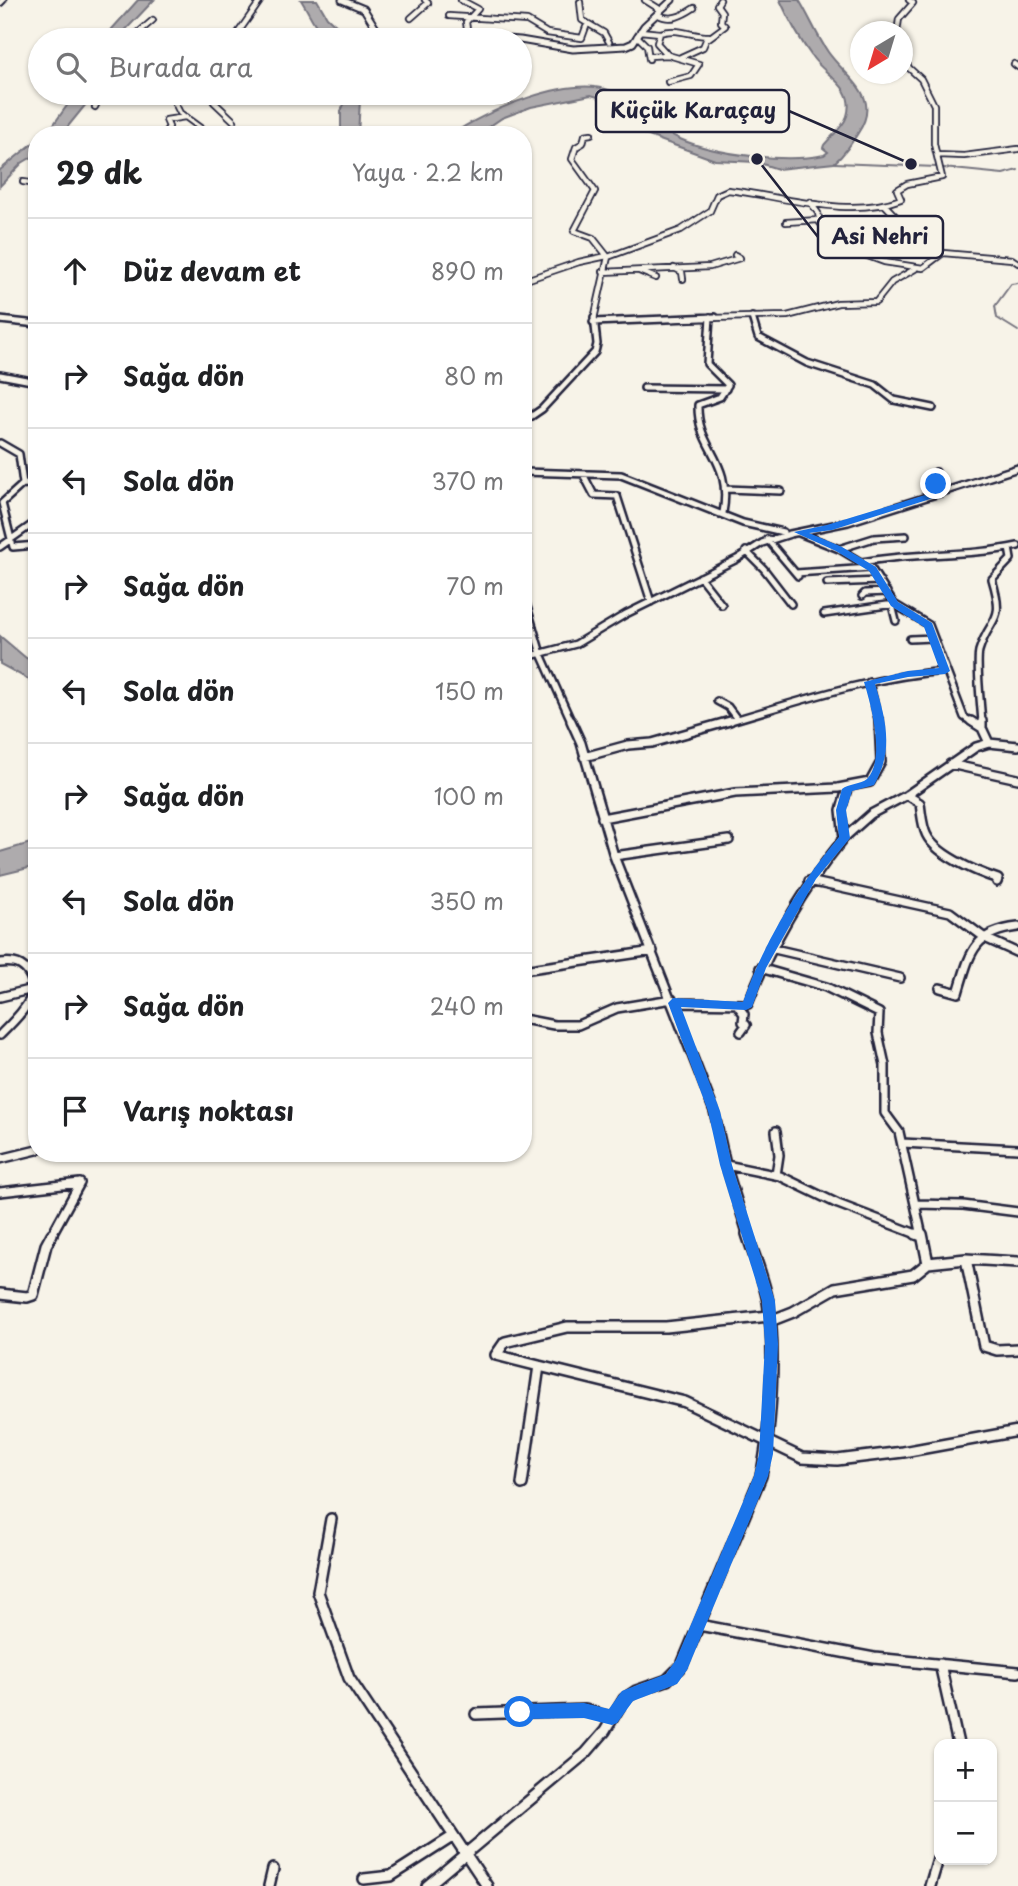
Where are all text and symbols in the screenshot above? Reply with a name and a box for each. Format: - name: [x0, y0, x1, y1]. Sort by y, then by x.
- north arrow: [850, 21, 913, 84]
- search box: [28, 28, 532, 105]
- text: Burada ara: [108, 47, 252, 86]
- icon: search: [52, 48, 90, 86]
- callout: Küçük Karaçay: [596, 90, 789, 132]
- text: Küçük Karaçay: [610, 93, 776, 125]
- text: 29 dk: [56, 149, 142, 194]
- text: Yaya · 2.2 km: [352, 154, 504, 189]
- callout: Asi Nehri: [818, 216, 943, 258]
- text: Asi Nehri: [832, 219, 928, 251]
- text: Düz devam et: [123, 251, 301, 290]
- icon: ahead: [56, 252, 94, 290]
- text: 890 m: [431, 253, 504, 288]
- text: Sağa dön: [123, 356, 245, 395]
- icon: right: [56, 357, 94, 395]
- text: 80 m: [444, 358, 504, 393]
- text: Sola dön: [123, 461, 234, 500]
- icon: left: [56, 462, 94, 500]
- text: 370 m: [431, 463, 504, 498]
- route end: [920, 468, 951, 499]
- text: Sağa dön: [123, 566, 245, 605]
- icon: right: [56, 567, 94, 605]
- text: 70 m: [446, 568, 504, 603]
- text: Sola dön: [123, 671, 234, 710]
- icon: left: [56, 672, 94, 710]
- text: 150 m: [435, 673, 504, 708]
- text: Sağa dön: [123, 776, 245, 815]
- icon: right: [56, 777, 94, 815]
- text: 100 m: [434, 778, 504, 813]
- text: Sola dön: [123, 881, 234, 920]
- icon: left: [56, 882, 94, 920]
- text: 350 m: [429, 883, 504, 918]
- text: Sağa dön: [123, 986, 245, 1025]
- icon: right: [56, 987, 94, 1025]
- text: 240 m: [430, 988, 504, 1023]
- text: Varış noktası: [123, 1091, 294, 1130]
- icon: arrive: [56, 1092, 94, 1130]
- route start: [504, 1696, 535, 1727]
- map controls: [934, 1739, 997, 1865]
- button: +: [934, 1739, 997, 1802]
- button: −: [934, 1802, 997, 1865]

